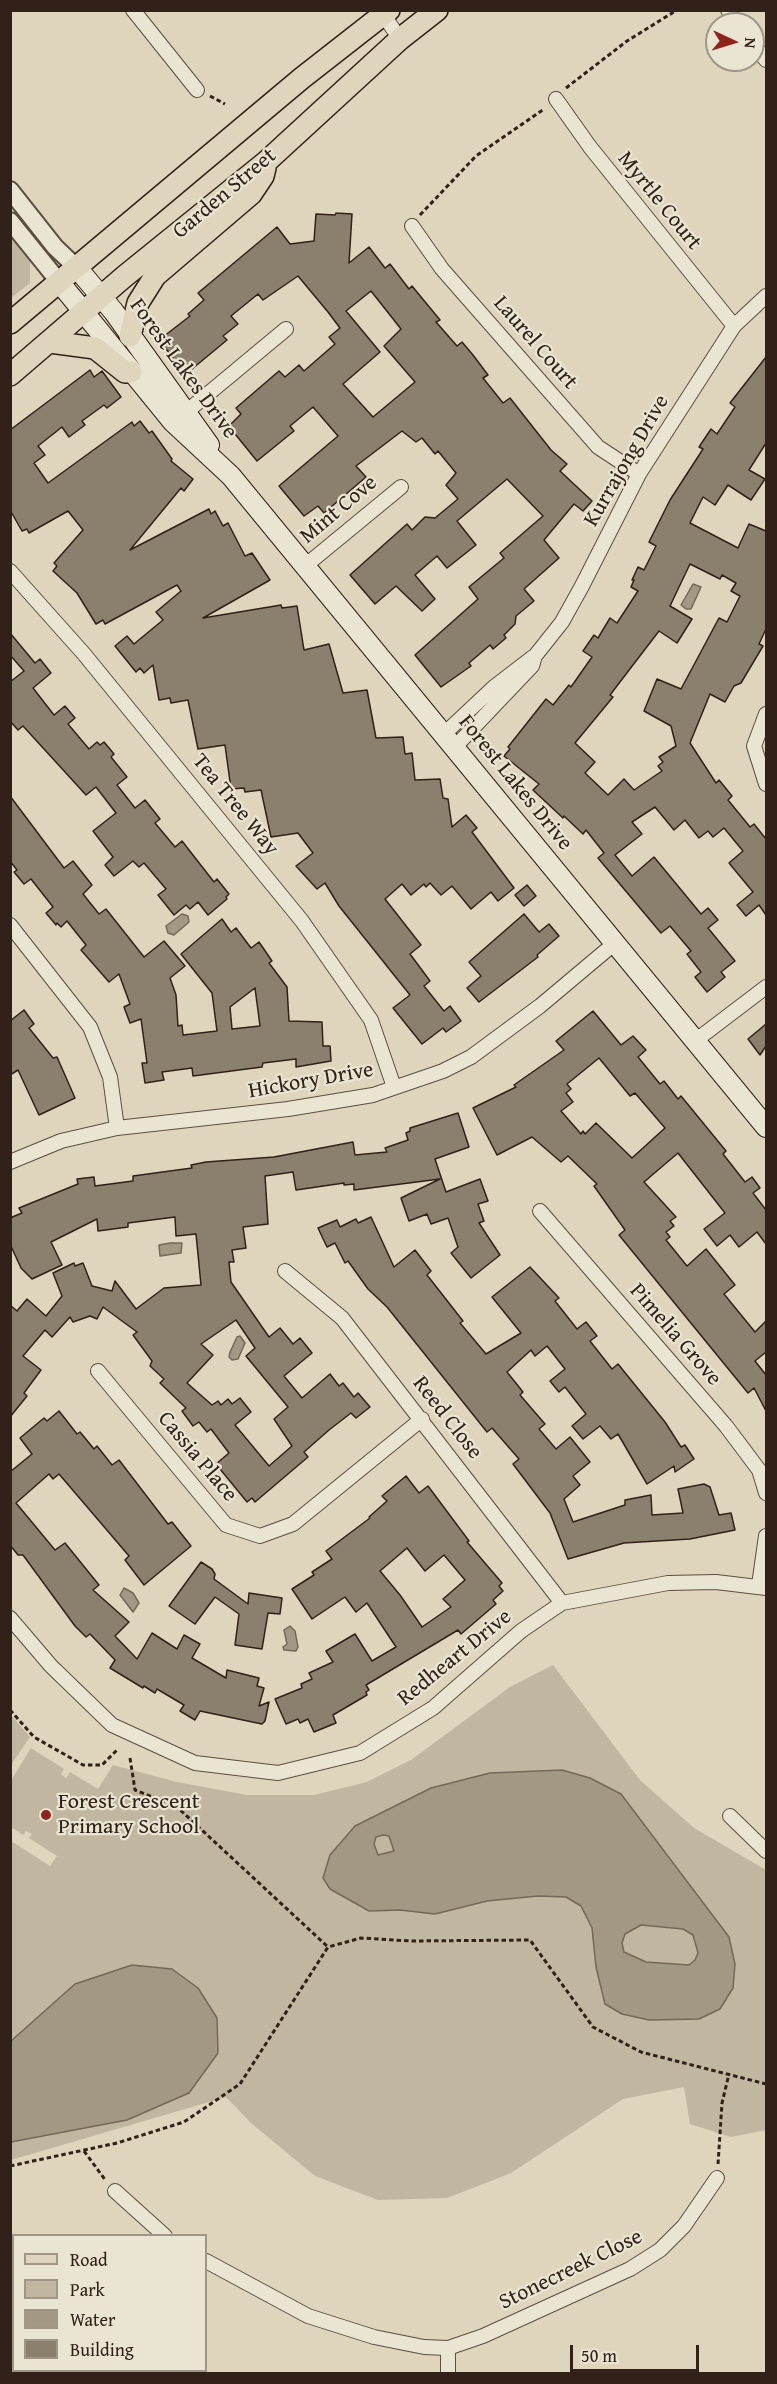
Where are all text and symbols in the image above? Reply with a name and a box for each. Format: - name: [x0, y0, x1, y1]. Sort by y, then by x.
- north arrow: [705, 12, 765, 72]
- text: N: [739, 37, 763, 49]
- street label: Garden Street: [168, 143, 282, 245]
- street label: Myrtle Court: [611, 146, 707, 256]
- street label: Laurel Court: [487, 291, 583, 395]
- street label: Forest Lakes Drive: [123, 294, 243, 444]
- street label: Kurrajong Drive: [579, 390, 675, 532]
- street label: Mint Cove: [295, 470, 383, 550]
- street label: Forest Lakes Drive: [452, 710, 578, 856]
- street label: Tea Tree Way: [186, 749, 284, 861]
- street label: Hickory Drive: [246, 1057, 376, 1105]
- street label: Pimelia Grove: [623, 1278, 727, 1392]
- street label: Reed Close: [406, 1371, 488, 1465]
- street label: Cassia Place: [152, 1406, 242, 1508]
- street label: Redheart Drive: [393, 1604, 517, 1712]
- place label: Forest Crescent Primary School: [58, 1789, 199, 1840]
- marker: Forest Crescent Primary School: [39, 1808, 53, 1822]
- street label: Stonecreek Close: [495, 2224, 647, 2316]
- legend: [12, 2234, 207, 2372]
- text: Road: [70, 2246, 108, 2273]
- text: Park: [70, 2276, 105, 2303]
- text: Water: [70, 2306, 115, 2333]
- scale bar: [573, 2333, 702, 2371]
- text: Building: [70, 2336, 134, 2363]
- text: 50 m: [581, 2342, 617, 2369]

